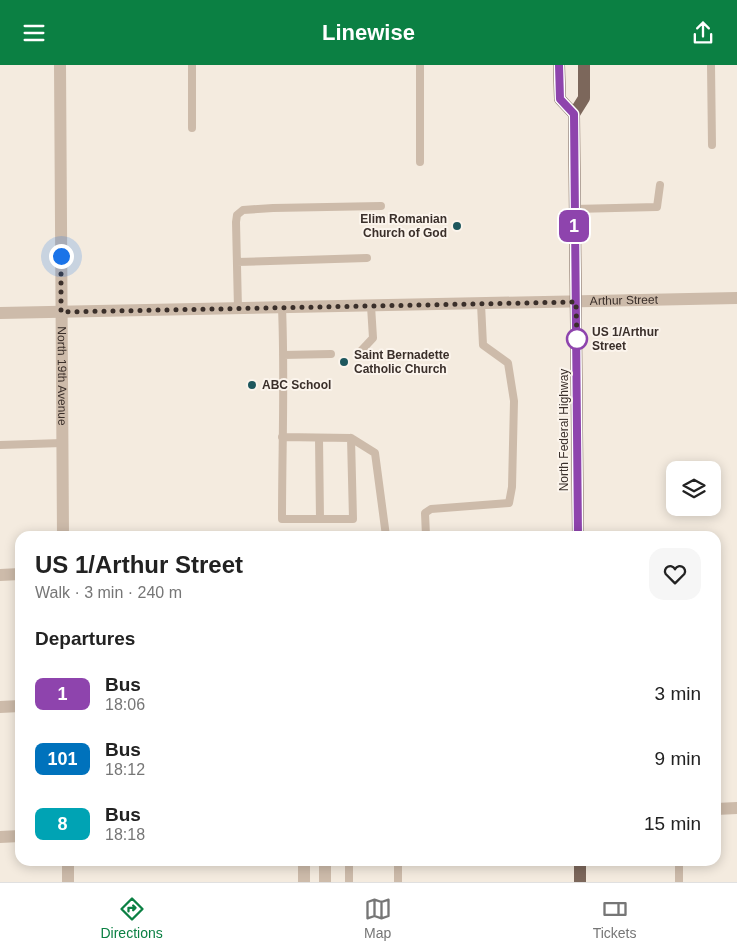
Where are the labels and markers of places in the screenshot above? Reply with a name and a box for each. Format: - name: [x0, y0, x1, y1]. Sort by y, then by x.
- place label: Elim Romanian Church of God: [360, 212, 447, 240]
- marker: Elim Romanian Church of God: [451, 220, 463, 232]
- place label: US 1/Arthur Street: [592, 325, 659, 353]
- marker: US 1/Arthur Street: [566, 328, 588, 350]
- place label: Saint Bernadette Catholic Church: [354, 348, 450, 376]
- marker: Saint Bernadette Catholic Church: [338, 356, 350, 368]
- place label: ABC School: [262, 378, 331, 392]
- marker: ABC School: [246, 379, 258, 391]

